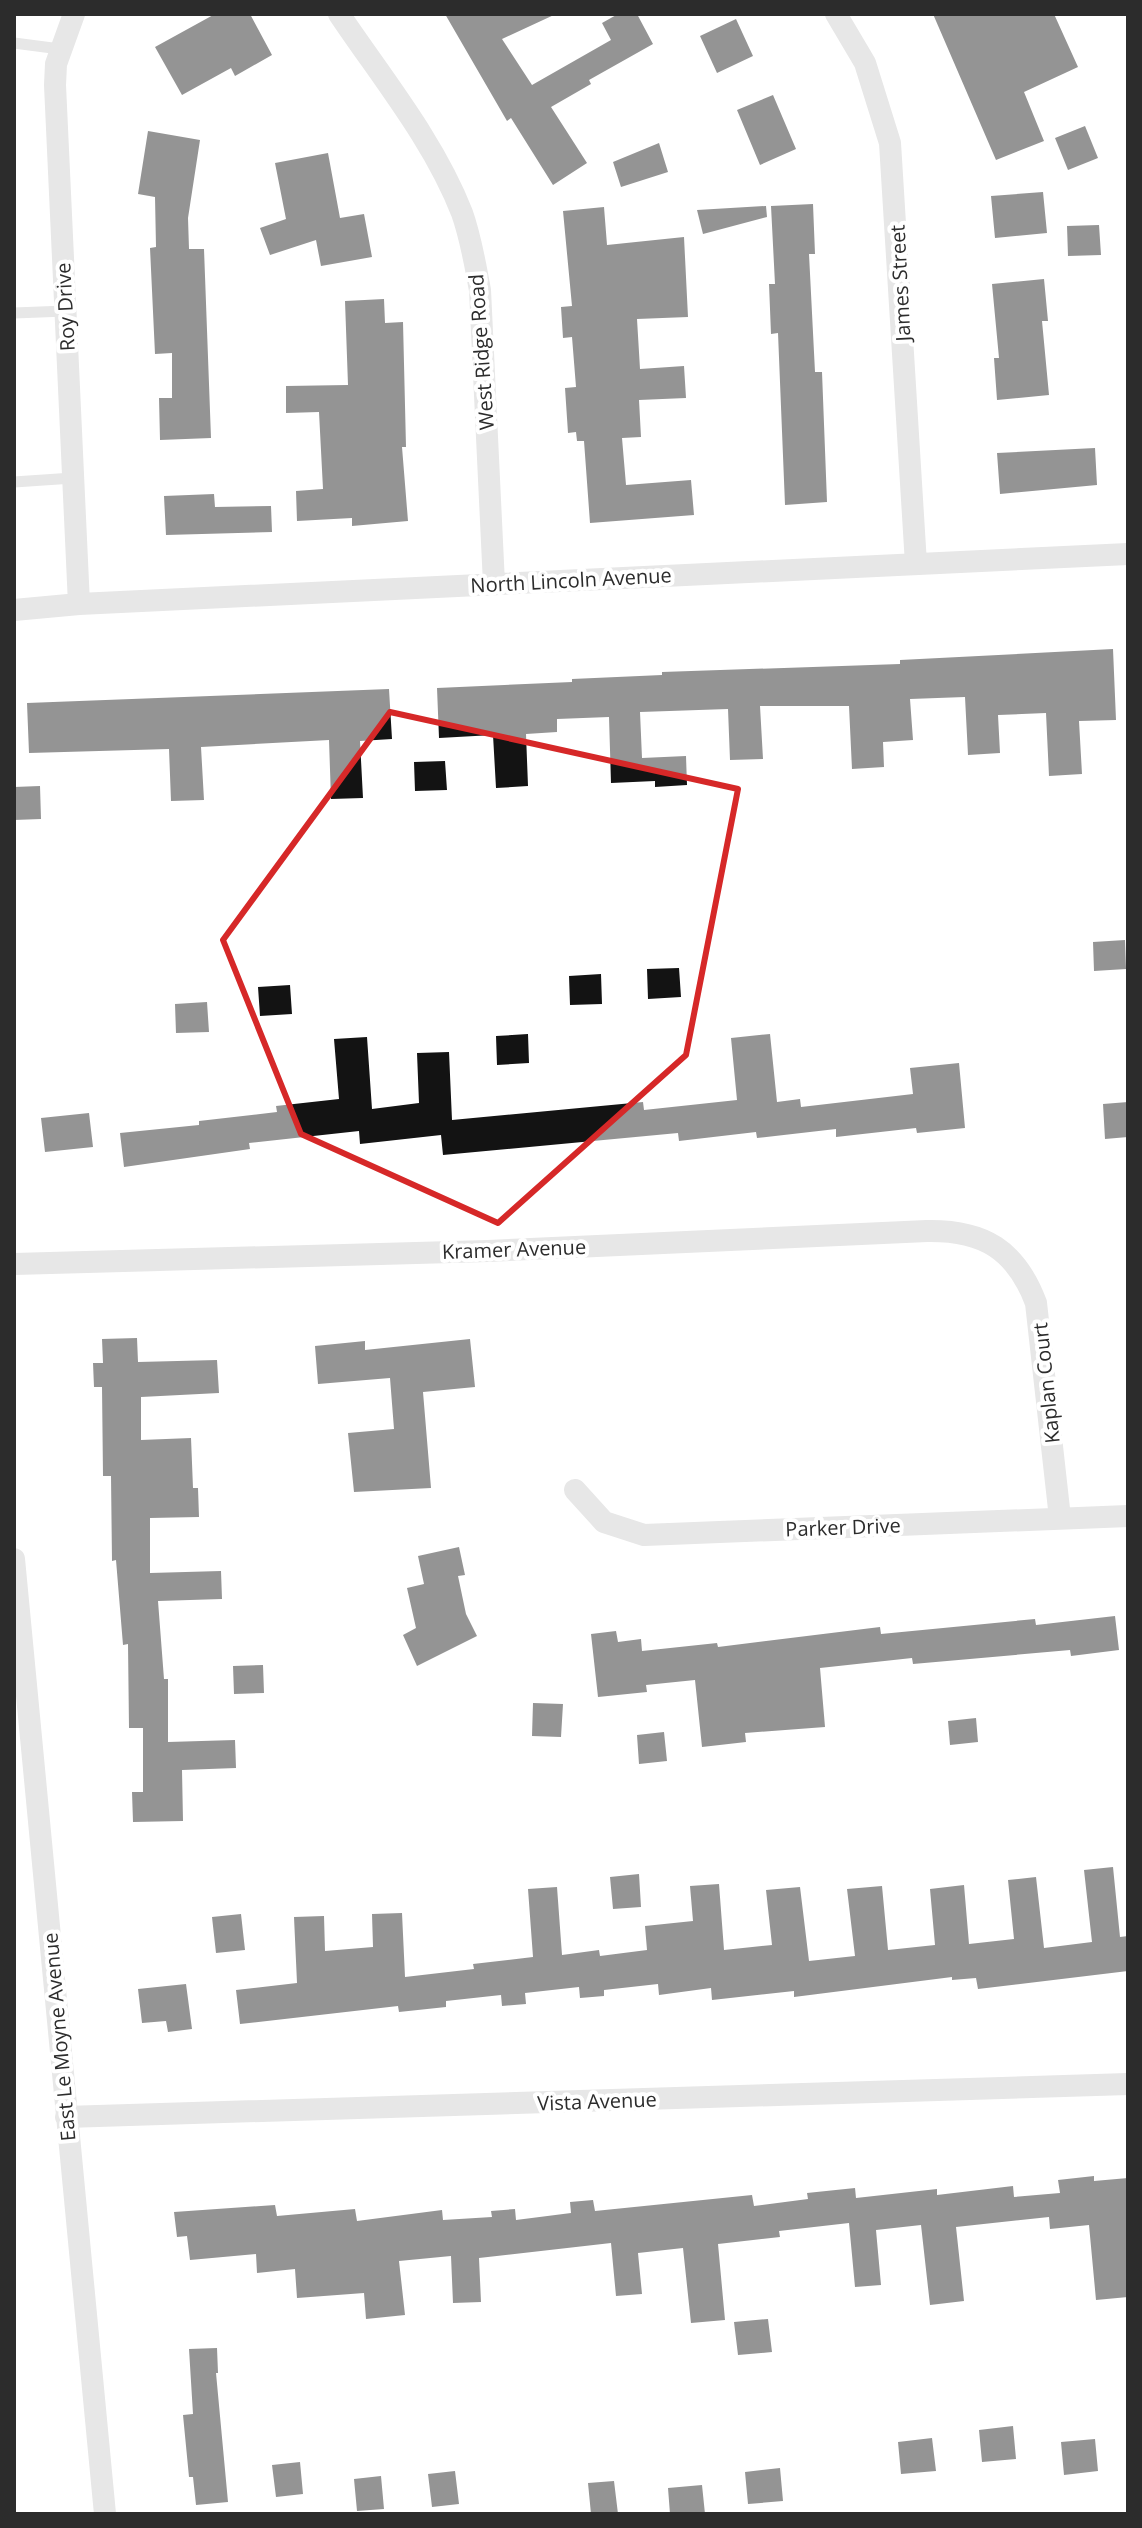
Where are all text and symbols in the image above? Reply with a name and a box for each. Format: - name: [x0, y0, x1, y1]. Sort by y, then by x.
- street label: James Street: [883, 224, 917, 344]
- street label: Roy Drive: [49, 262, 81, 352]
- street label: West Ridge Road: [462, 273, 500, 431]
- street label: North Lincoln Avenue: [470, 561, 672, 599]
- street label: Kramer Avenue: [441, 1233, 587, 1265]
- street label: Kaplan Court: [1026, 1321, 1066, 1445]
- street label: Parker Drive: [785, 1511, 901, 1543]
- street label: East Le Moyne Avenue: [36, 1932, 82, 2142]
- street label: Vista Avenue: [537, 2085, 657, 2117]

